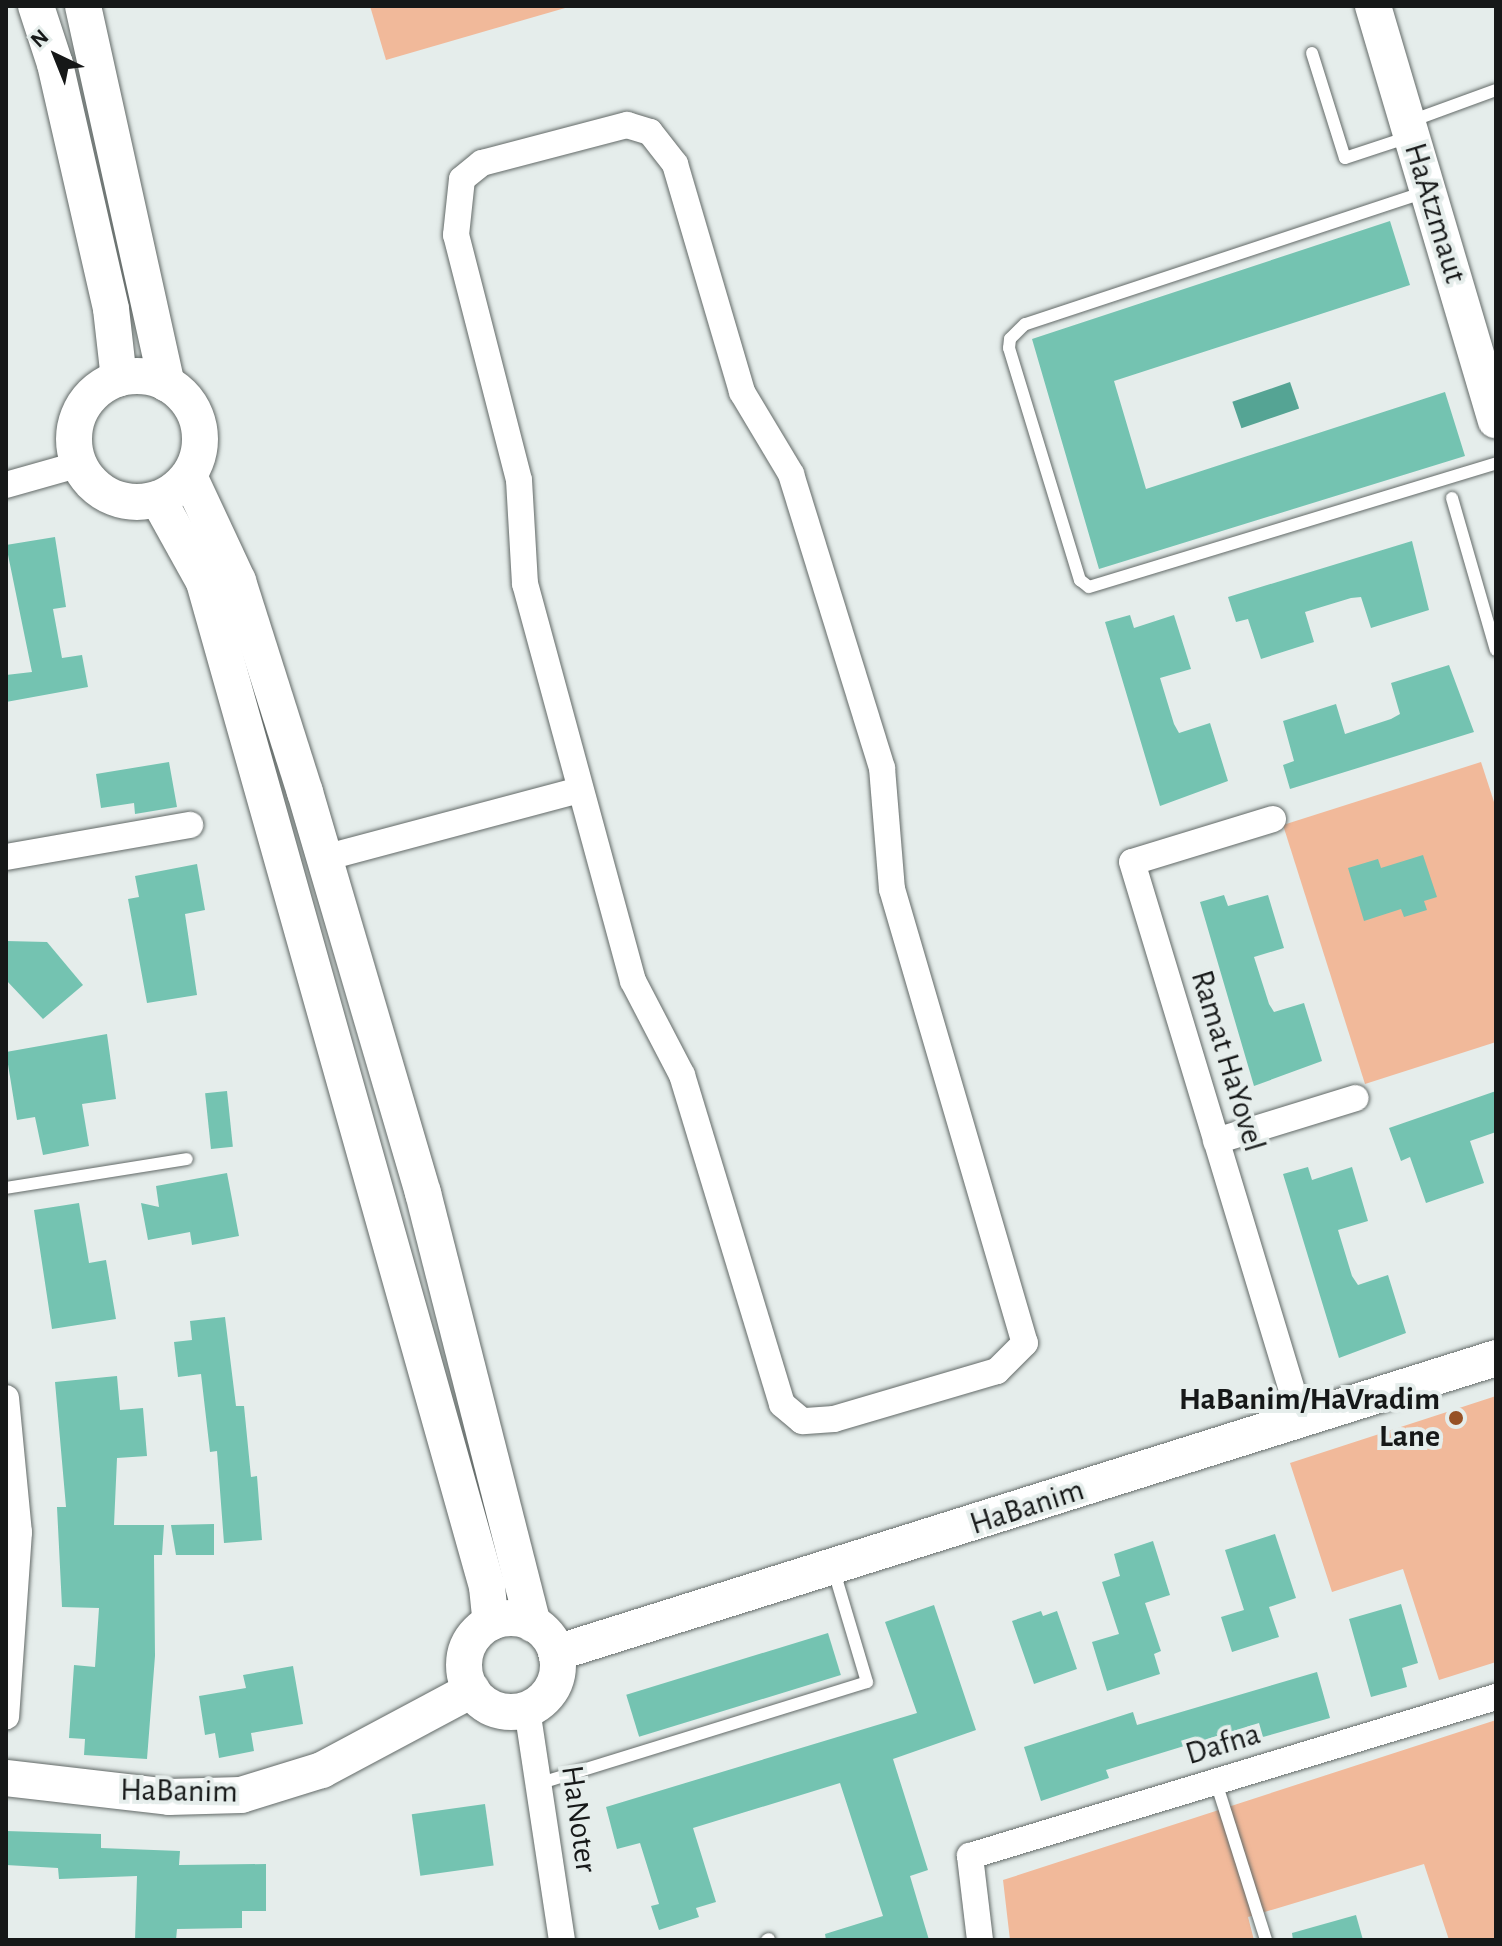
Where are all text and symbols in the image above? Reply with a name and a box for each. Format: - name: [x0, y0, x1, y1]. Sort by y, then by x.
- north arrow: [16, 16, 96, 96]
- text: N: [27, 25, 53, 52]
- street label: HaAtzmaut: [1396, 138, 1474, 288]
- street label: Ramat HaYovel: [1182, 966, 1274, 1156]
- place label: HaBanim/HaVradim Lane: [1179, 1381, 1440, 1456]
- marker: HaBanim/HaVradim Lane: [1447, 1409, 1465, 1427]
- street label: HaBanim: [965, 1471, 1089, 1543]
- street label: Dafna: [1181, 1715, 1265, 1773]
- street label: HaNoter: [552, 1763, 606, 1875]
- street label: HaBanim: [120, 1771, 238, 1811]

